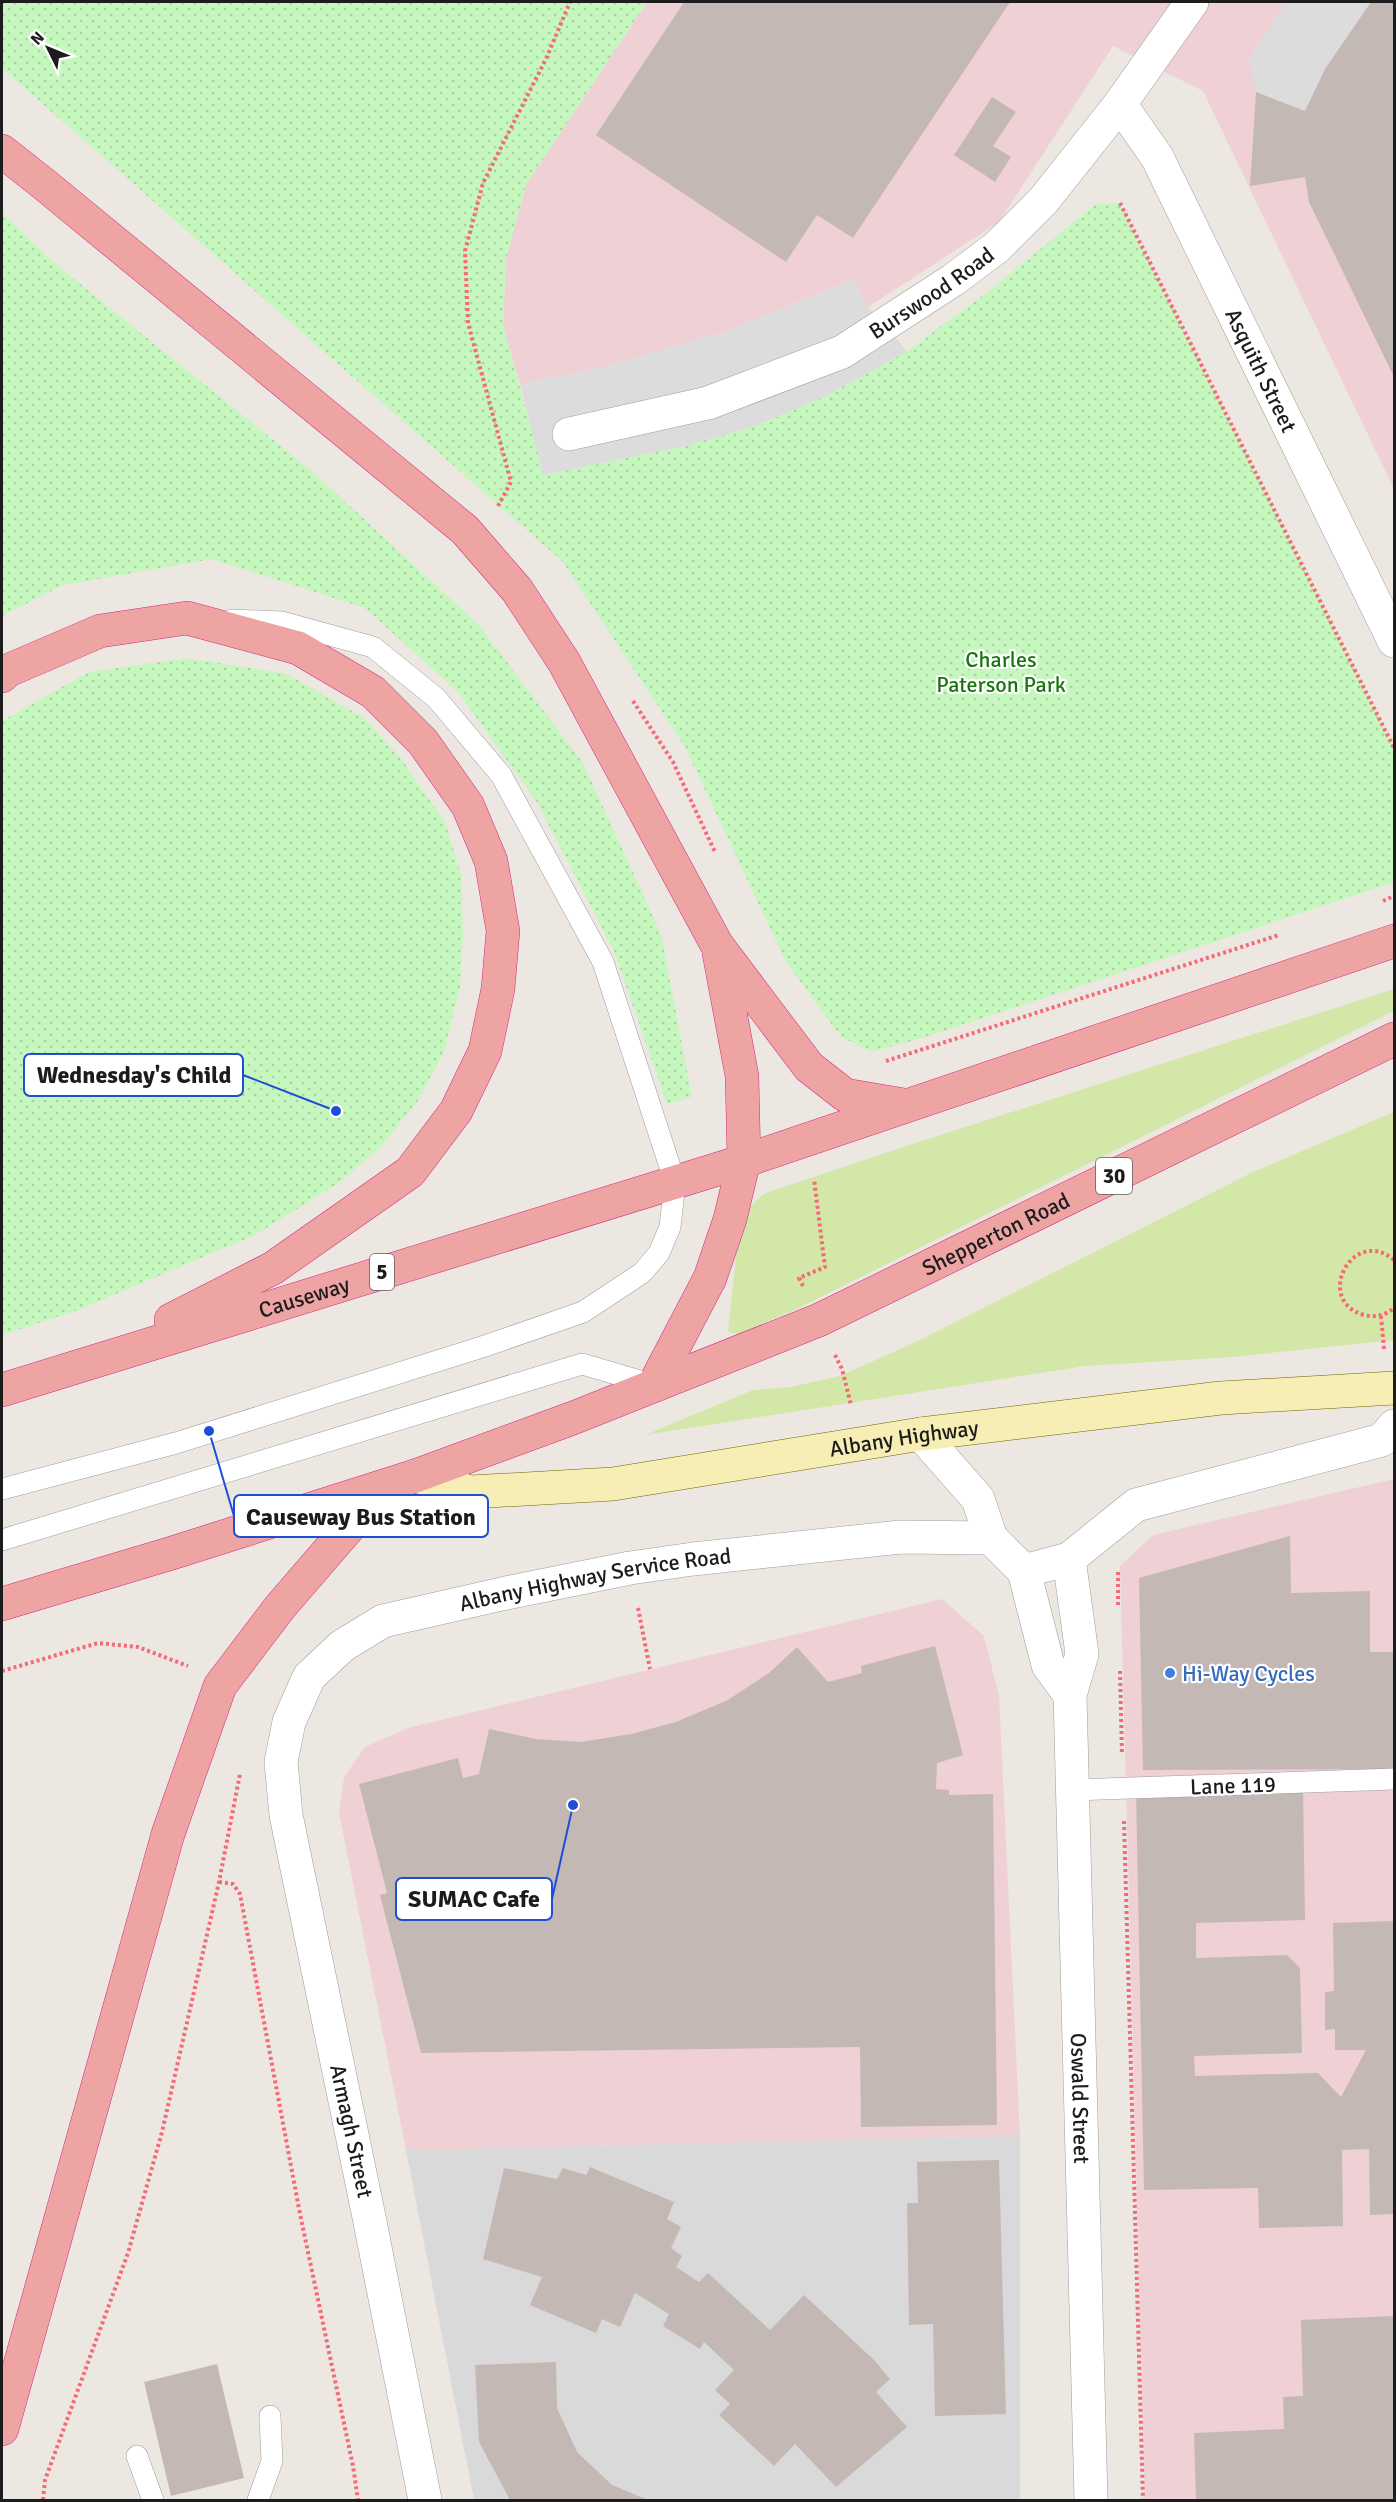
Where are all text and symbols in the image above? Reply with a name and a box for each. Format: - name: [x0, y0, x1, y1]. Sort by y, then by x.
- north arrow: [18, 18, 78, 78]
- text: N: [27, 28, 49, 49]
- street label: Burswood Road: [864, 241, 999, 345]
- street label: Asquith Street: [1219, 304, 1303, 437]
- park label: Charles Paterson Park: [936, 646, 1066, 698]
- callout: Wednesday's Child: [24, 1054, 243, 1096]
- text: Wednesday's Child: [37, 1060, 231, 1090]
- road number: 30: [1096, 1158, 1132, 1194]
- street label: Shepperton Road: [917, 1187, 1074, 1282]
- road number: 5: [370, 1254, 394, 1290]
- street label: Causeway: [255, 1270, 353, 1324]
- street label: Albany Highway: [828, 1414, 981, 1463]
- callout: Causeway Bus Station: [234, 1495, 488, 1537]
- text: Causeway Bus Station: [246, 1502, 476, 1532]
- street label: Albany Highway Service Road: [457, 1542, 732, 1617]
- place label: Hi-Way Cycles: [1182, 1660, 1315, 1687]
- marker: Hi-Way Cycles: [1163, 1666, 1177, 1680]
- street label: Lane 119: [1190, 1771, 1276, 1800]
- callout: SUMAC Cafe: [396, 1878, 552, 1920]
- text: SUMAC Cafe: [408, 1884, 540, 1914]
- street label: Oswald Street: [1065, 2032, 1095, 2164]
- street label: Armagh Street: [324, 2062, 379, 2201]

